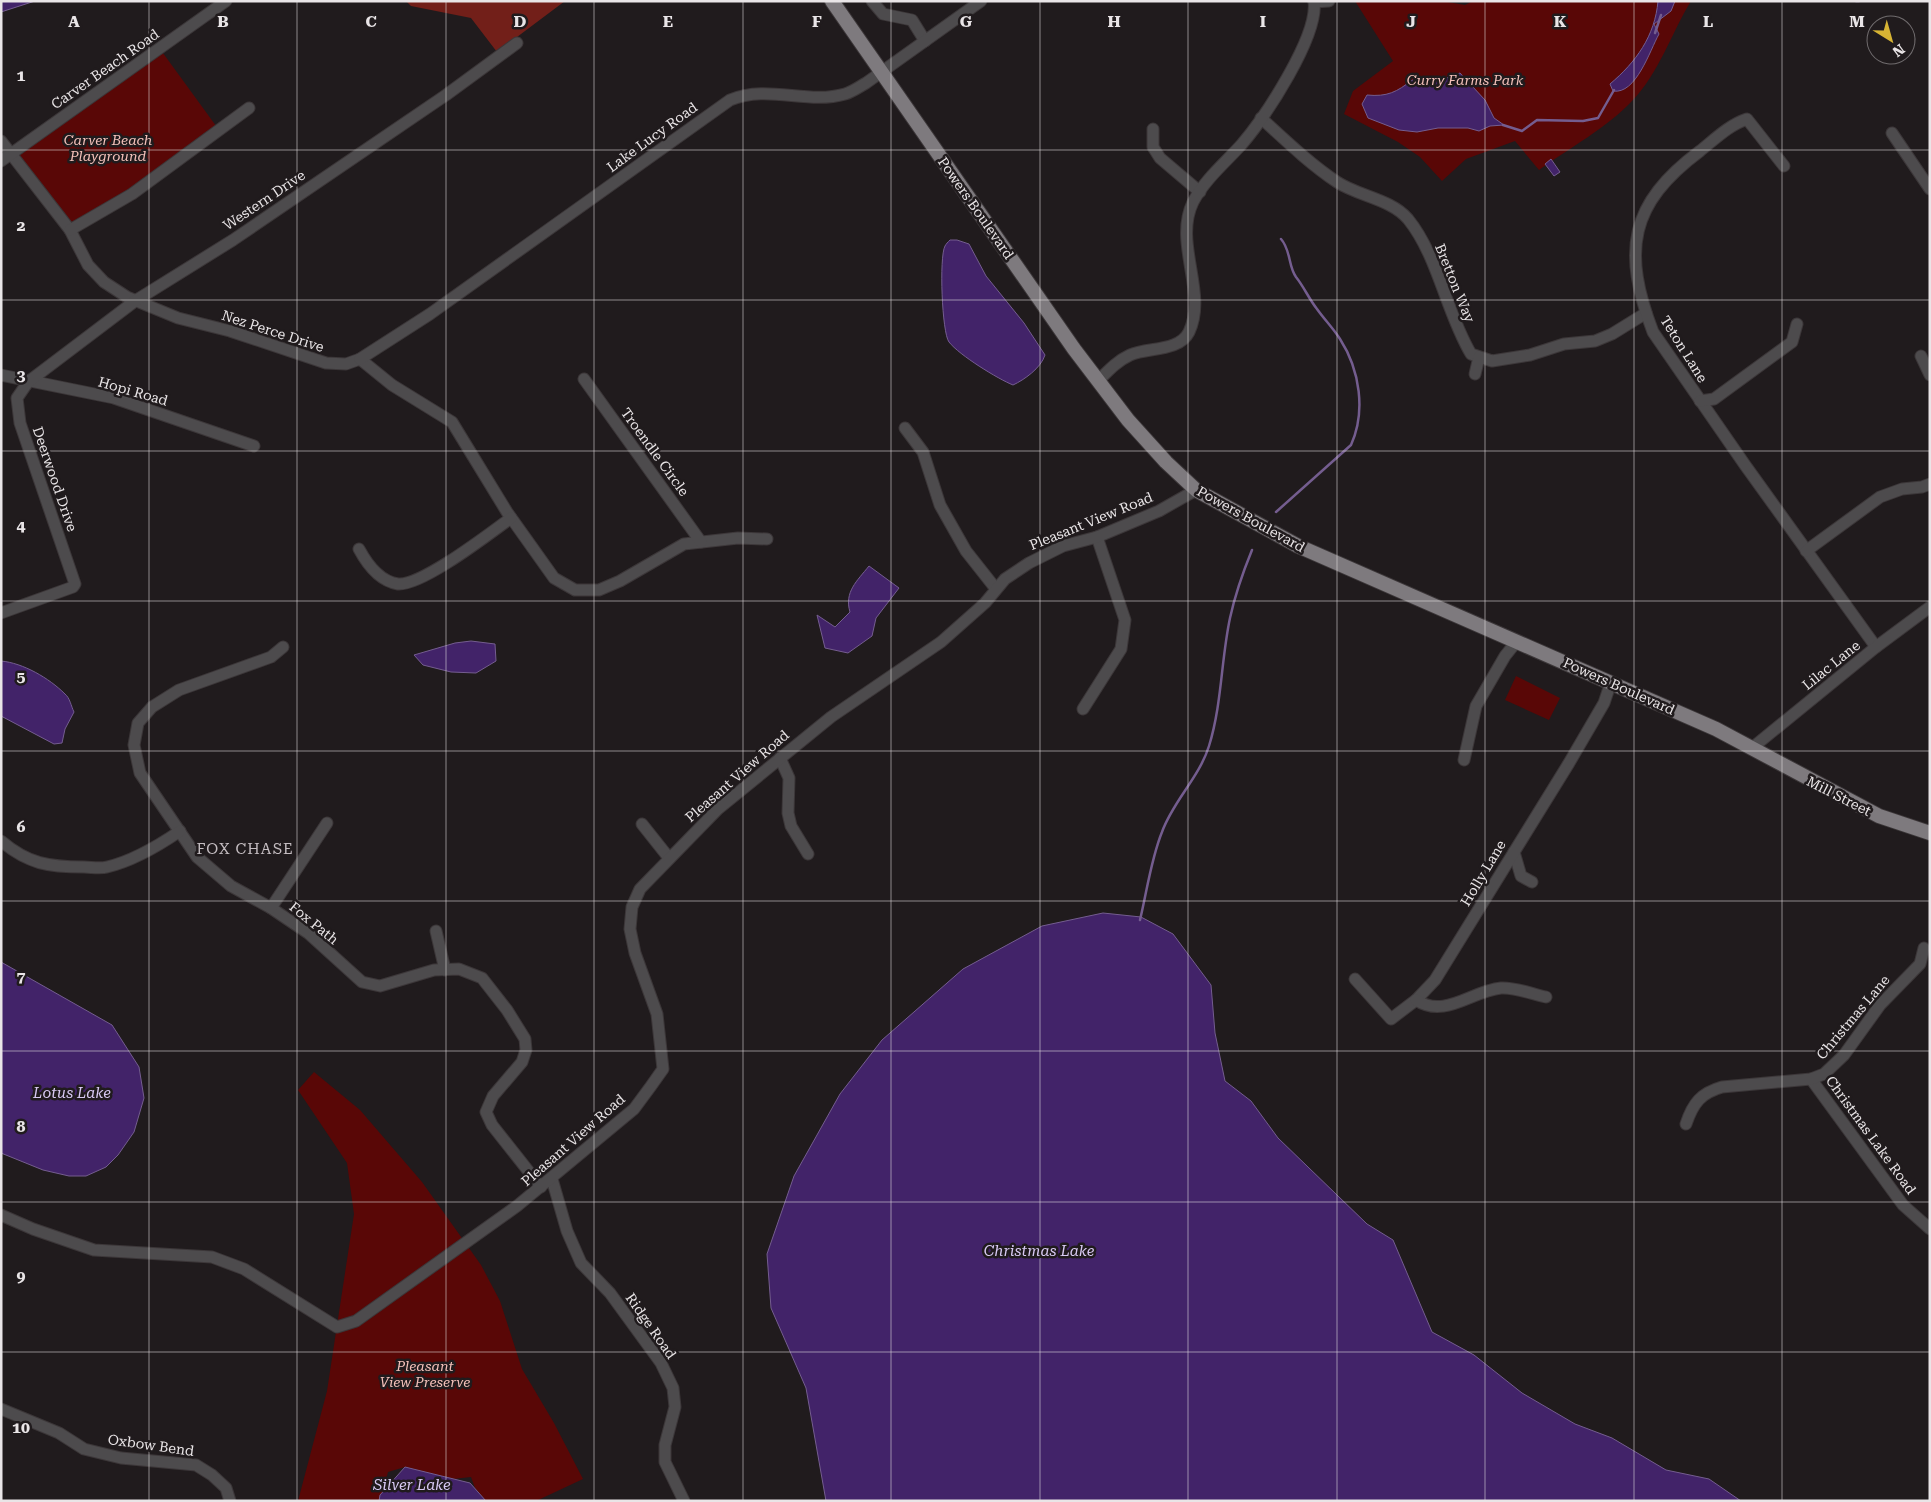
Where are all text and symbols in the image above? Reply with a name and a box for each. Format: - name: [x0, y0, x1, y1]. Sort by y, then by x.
- text: A: [68, 12, 80, 31]
- text: B: [217, 12, 229, 31]
- text: C: [365, 12, 377, 31]
- text: D: [514, 12, 527, 31]
- text: E: [663, 12, 673, 31]
- text: F: [812, 12, 822, 31]
- text: G: [960, 12, 973, 31]
- text: H: [1107, 12, 1121, 31]
- text: I: [1260, 12, 1266, 31]
- text: J: [1406, 12, 1416, 31]
- text: K: [1554, 12, 1567, 31]
- text: L: [1703, 12, 1713, 31]
- text: M: [1849, 12, 1865, 31]
- north arrow: [1866, 15, 1916, 65]
- street label: Carver Beach Road: [48, 26, 162, 112]
- text: N: [1890, 41, 1908, 60]
- text: 1: [17, 66, 26, 85]
- park label: Curry Farms Park: [1407, 72, 1524, 88]
- street label: Lake Lucy Road: [604, 99, 700, 175]
- park label: Carver Beach Playground: [64, 132, 153, 164]
- street label: Powers Boulevard: [935, 154, 1017, 262]
- street label: Western Drive: [220, 166, 308, 233]
- text: 2: [17, 216, 26, 235]
- street label: Bretton Way: [1432, 241, 1478, 325]
- street label: Nez Perce Drive: [220, 307, 326, 355]
- street label: Teton Lane: [1657, 313, 1711, 386]
- text: 3: [17, 366, 26, 385]
- street label: Hopi Road: [96, 373, 170, 409]
- street label: Troendle Circle: [618, 405, 692, 499]
- street label: Deerwood Drive: [30, 424, 81, 534]
- street label: Powers Boulevard: [1194, 483, 1308, 555]
- street label: Pleasant View Road: [1027, 489, 1155, 553]
- text: 4: [17, 516, 26, 535]
- street label: Lilac Lane: [1799, 637, 1863, 693]
- street label: Powers Boulevard: [1561, 654, 1677, 718]
- text: 5: [17, 667, 26, 686]
- street label: Pleasant View Road: [682, 727, 792, 825]
- street label: Mill Street: [1804, 773, 1874, 819]
- text: 6: [17, 817, 26, 836]
- street label: Holly Lane: [1457, 837, 1509, 909]
- district label: FOX CHASE: [196, 840, 294, 858]
- street label: Fox Path: [286, 899, 342, 947]
- text: 7: [17, 967, 26, 986]
- street label: Christmas Lane: [1813, 971, 1893, 1062]
- street label: Christmas Lake Road: [1823, 1073, 1919, 1197]
- water label: Lotus Lake: [32, 1084, 111, 1102]
- street label: Pleasant View Road: [518, 1091, 628, 1189]
- text: 8: [17, 1117, 26, 1136]
- water label: Christmas Lake: [984, 1242, 1095, 1260]
- text: 9: [17, 1267, 26, 1286]
- street label: Ridge Road: [623, 1290, 679, 1362]
- park label: Pleasant View Preserve: [380, 1358, 470, 1390]
- text: 10: [12, 1418, 30, 1437]
- street label: Oxbow Bend: [107, 1431, 195, 1459]
- water label: Silver Lake: [372, 1476, 451, 1494]

